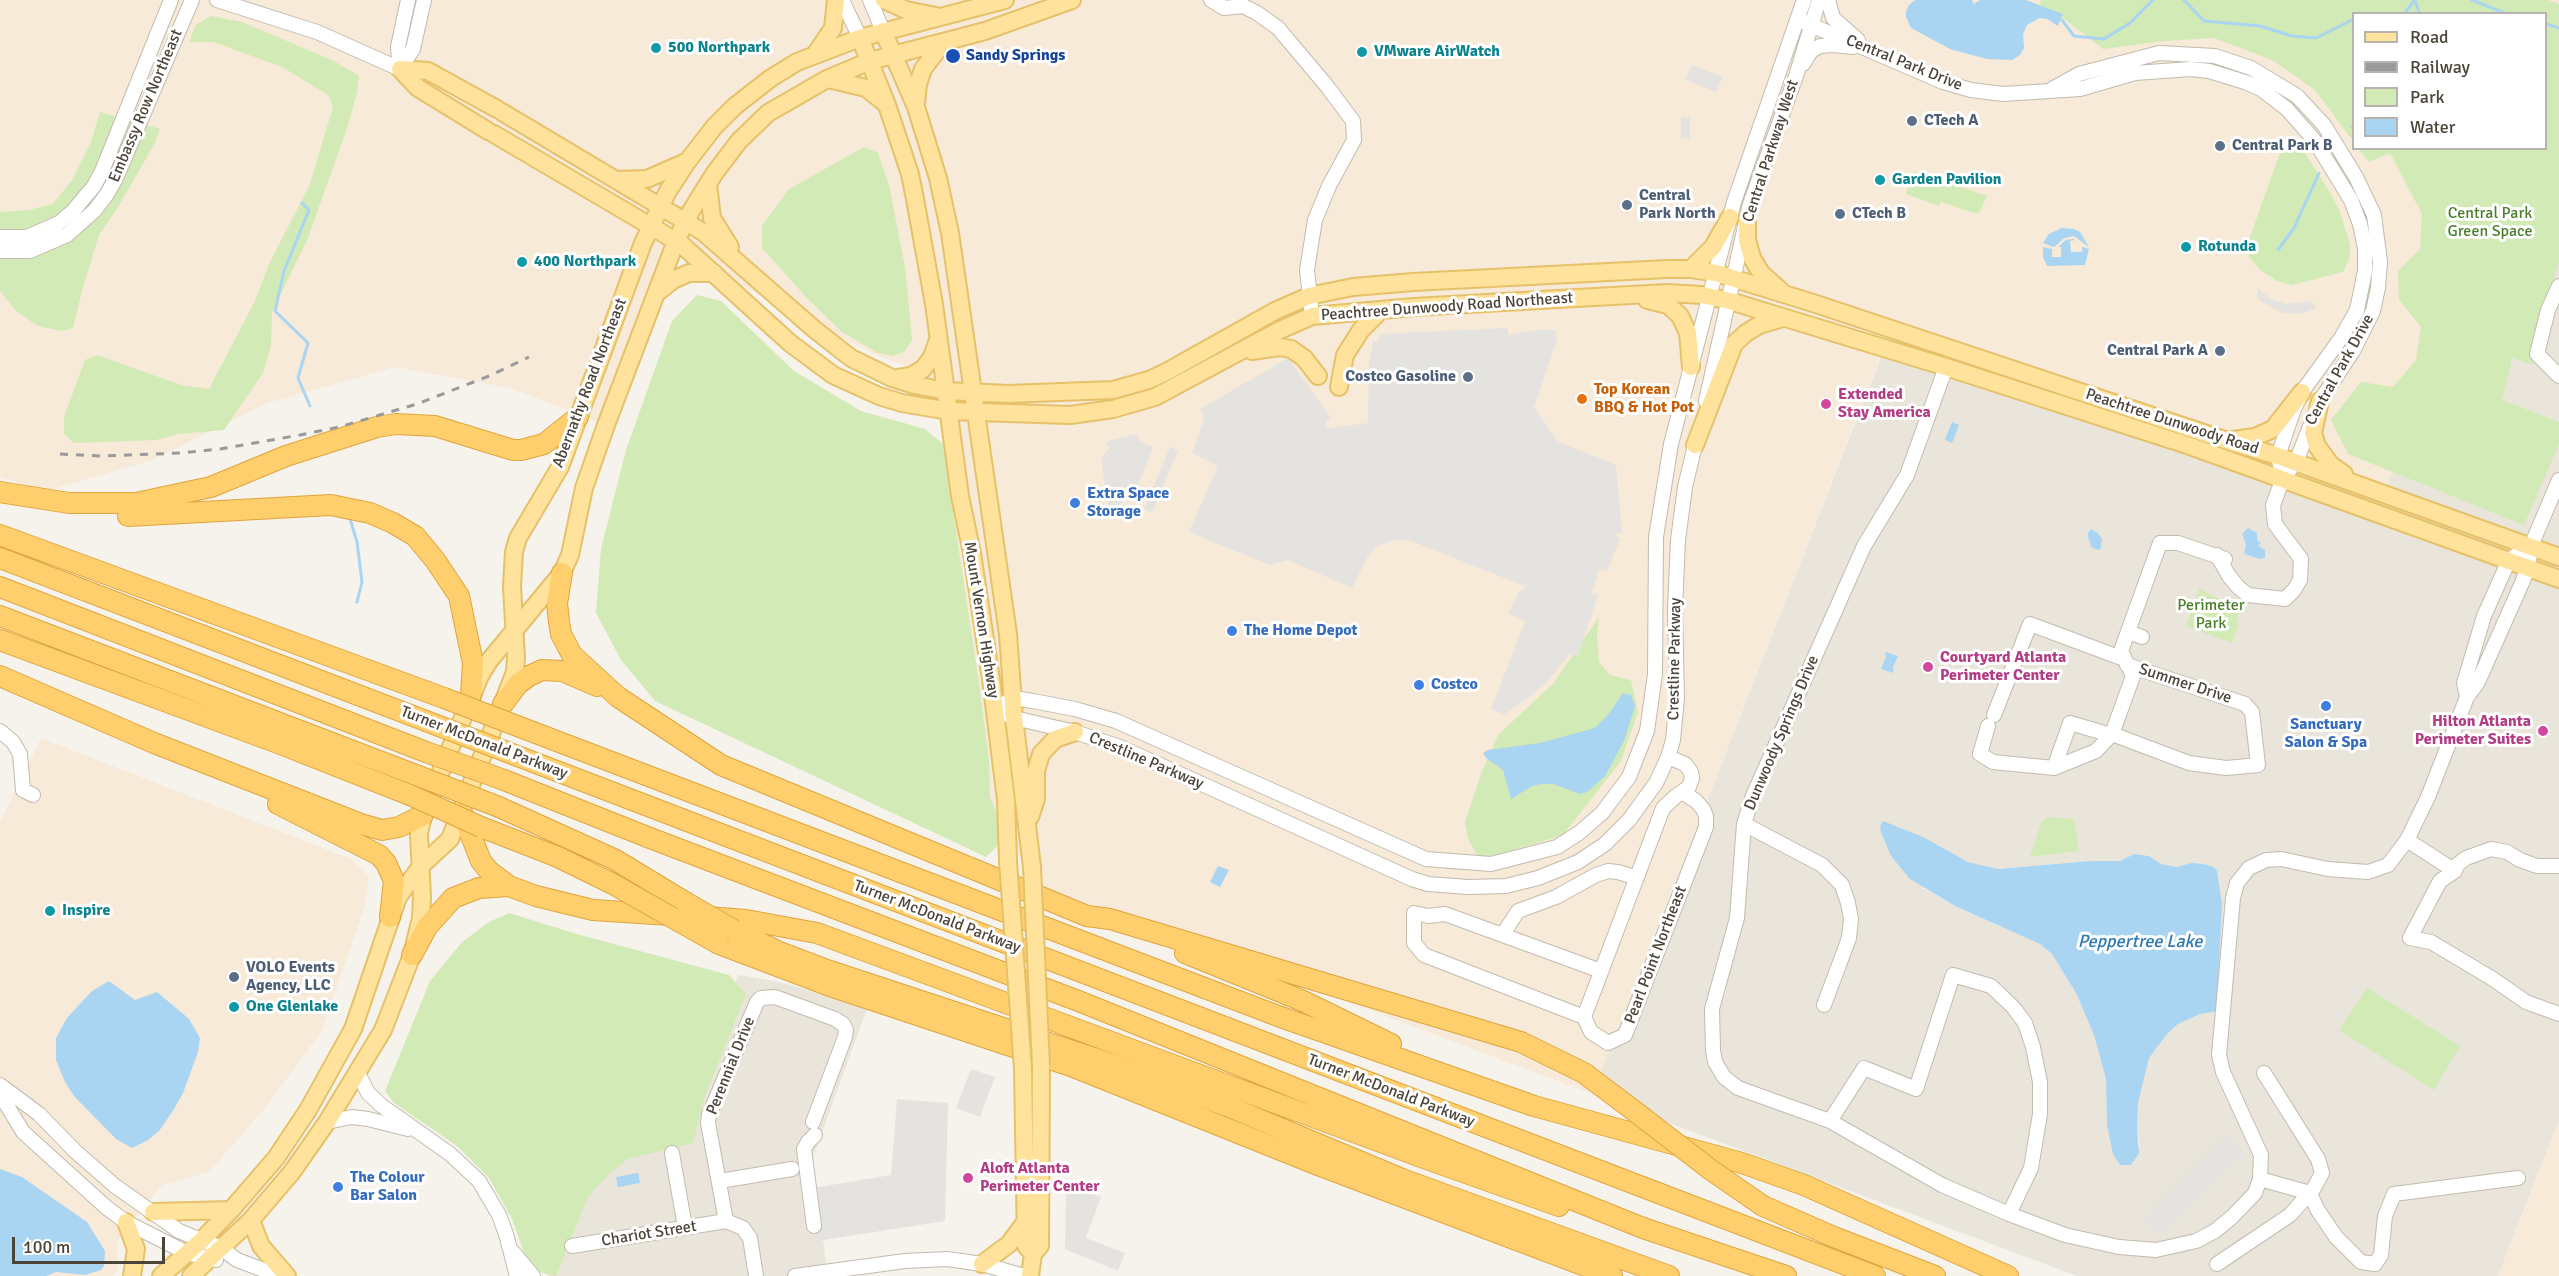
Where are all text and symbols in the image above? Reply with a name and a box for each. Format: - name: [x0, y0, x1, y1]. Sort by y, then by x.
- legend: [2352, 12, 2547, 150]
- text: Road: [2410, 26, 2449, 48]
- street label: Embassy Row Northeast: [105, 27, 187, 185]
- street label: Central Park Drive: [1843, 31, 1965, 95]
- place label: 500 Northpark: [668, 38, 770, 58]
- marker: 500 Northpark: [649, 41, 663, 55]
- place label: VMware AirWatch: [1374, 42, 1500, 62]
- marker: VMware AirWatch: [1355, 45, 1369, 59]
- place label: Sandy Springs: [966, 46, 1065, 66]
- marker: Sandy Springs: [944, 47, 962, 65]
- text: Railway: [2410, 56, 2470, 78]
- street label: Central Parkway West: [1739, 77, 1803, 225]
- text: Park: [2410, 86, 2445, 108]
- place label: CTech A: [1924, 111, 1978, 131]
- marker: CTech A: [1905, 114, 1919, 128]
- text: Water: [2410, 116, 2455, 138]
- place label: Central Park B: [2232, 136, 2333, 156]
- marker: Central Park B: [2213, 139, 2227, 153]
- place label: Garden Pavilion: [1892, 170, 2002, 190]
- marker: Garden Pavilion: [1873, 173, 1887, 187]
- place label: Central Park North: [1639, 186, 1716, 224]
- marker: Central Park North: [1620, 198, 1634, 212]
- place label: CTech B: [1852, 204, 1906, 224]
- park label: Central Park Green Space: [2447, 204, 2533, 242]
- marker: CTech B: [1833, 207, 1847, 221]
- place label: Rotunda: [2198, 237, 2256, 257]
- marker: Rotunda: [2179, 240, 2193, 254]
- place label: 400 Northpark: [534, 252, 636, 272]
- marker: 400 Northpark: [515, 255, 529, 269]
- street label: Peachtree Dunwoody Road Northeast: [1320, 289, 1574, 325]
- street label: Abernathy Road Northeast: [549, 296, 631, 470]
- street label: Central Park Drive: [2302, 311, 2378, 429]
- place label: Central Park A: [2107, 341, 2208, 361]
- marker: Central Park A: [2213, 344, 2227, 358]
- place label: Costco Gasoline: [1345, 367, 1456, 387]
- marker: Costco Gasoline: [1461, 370, 1475, 384]
- place label: Top Korean BBQ & Hot Pot: [1594, 380, 1694, 418]
- place label: Extended Stay America: [1838, 385, 1931, 423]
- street label: Peachtree Dunwoody Road: [2083, 385, 2261, 459]
- marker: Top Korean BBQ & Hot Pot: [1575, 392, 1589, 406]
- marker: Extended Stay America: [1819, 397, 1833, 411]
- place label: Extra Space Storage: [1087, 484, 1169, 522]
- marker: Extra Space Storage: [1068, 496, 1082, 510]
- street label: Mount Vernon Highway: [959, 540, 1003, 700]
- park label: Perimeter Park: [2177, 596, 2245, 634]
- street label: Crestline Parkway: [1664, 598, 1686, 720]
- place label: The Home Depot: [1244, 621, 1358, 641]
- marker: The Home Depot: [1225, 624, 1239, 638]
- place label: Courtyard Atlanta Perimeter Center: [1940, 648, 2066, 686]
- street label: Dunwoody Springs Drive: [1741, 653, 1823, 813]
- marker: Courtyard Atlanta Perimeter Center: [1921, 660, 1935, 674]
- street label: Summer Drive: [2136, 660, 2234, 708]
- place label: Costco: [1431, 675, 1478, 695]
- marker: Costco: [1412, 678, 1426, 692]
- marker: Sanctuary Salon & Spa: [2319, 699, 2333, 713]
- street label: Turner McDonald Parkway: [398, 702, 570, 784]
- place label: Hilton Atlanta Perimeter Suites: [2415, 712, 2531, 750]
- place label: Sanctuary Salon & Spa: [2285, 715, 2367, 753]
- marker: Hilton Atlanta Perimeter Suites: [2536, 724, 2550, 738]
- street label: Crestline Parkway: [1086, 728, 1206, 794]
- street label: Turner McDonald Parkway: [851, 876, 1023, 958]
- street label: Pearl Point Northeast: [1621, 883, 1691, 1027]
- place label: Inspire: [62, 901, 110, 921]
- marker: Inspire: [43, 904, 57, 918]
- water label: Peppertree Lake: [2078, 931, 2202, 953]
- place label: VOLO Events Agency, LLC: [246, 958, 335, 996]
- marker: VOLO Events Agency, LLC: [227, 970, 241, 984]
- place label: One Glenlake: [246, 997, 338, 1017]
- marker: One Glenlake: [227, 1000, 241, 1014]
- street label: Perennial Drive: [703, 1014, 759, 1118]
- street label: Turner McDonald Parkway: [1305, 1050, 1477, 1132]
- place label: Aloft Atlanta Perimeter Center: [980, 1159, 1100, 1197]
- place label: The Colour Bar Salon: [350, 1168, 425, 1206]
- marker: Aloft Atlanta Perimeter Center: [961, 1171, 975, 1185]
- marker: The Colour Bar Salon: [331, 1180, 345, 1194]
- street label: Chariot Street: [600, 1217, 698, 1251]
- scale bar: [15, 1225, 168, 1263]
- text: 100 m: [23, 1236, 70, 1258]

